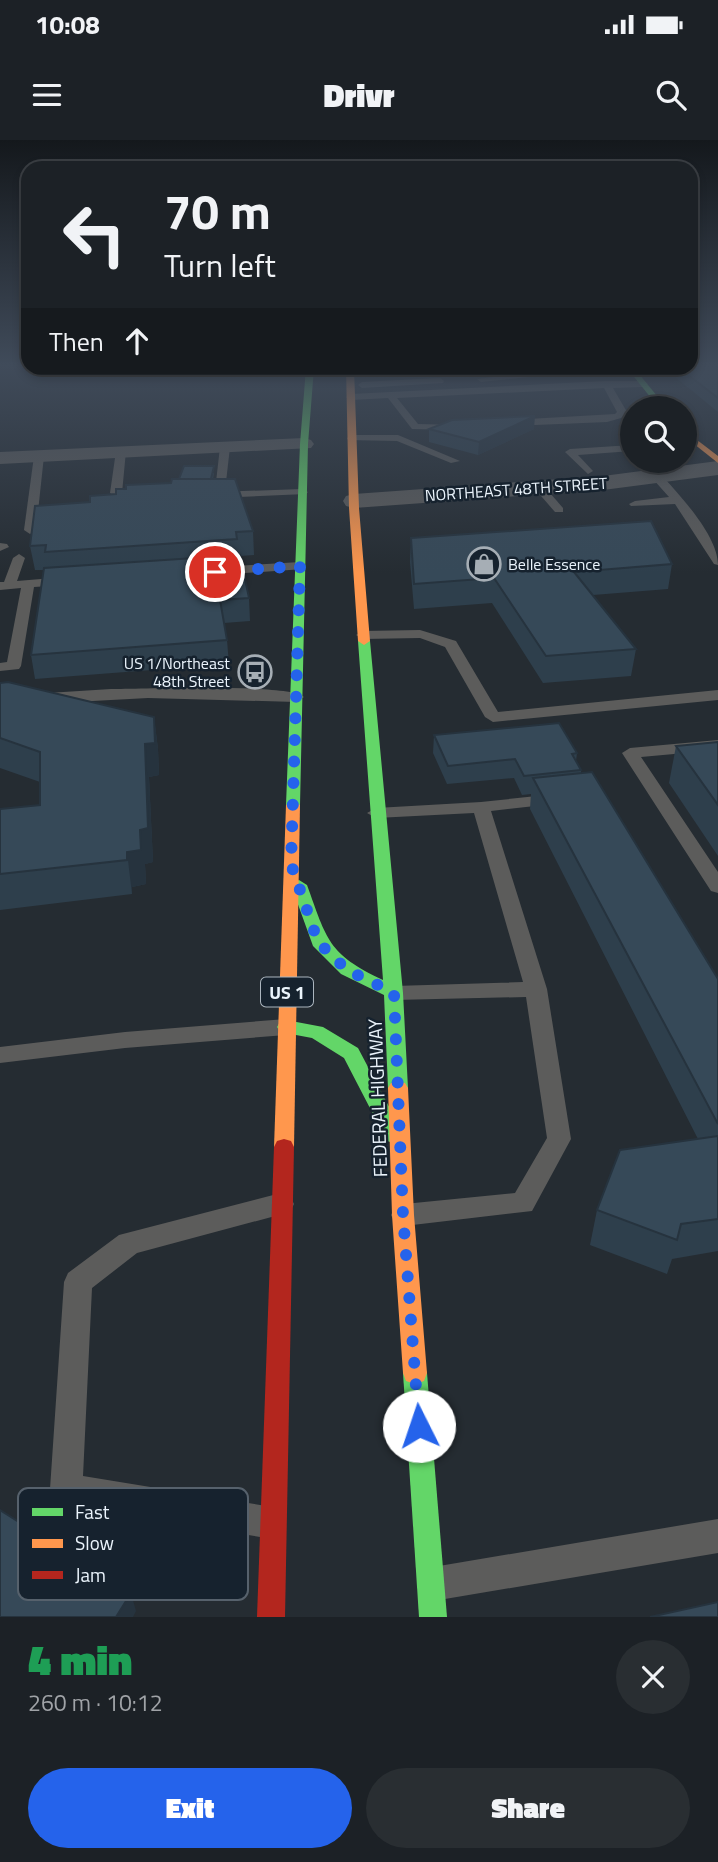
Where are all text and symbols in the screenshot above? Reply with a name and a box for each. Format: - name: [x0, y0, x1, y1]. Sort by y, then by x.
- text: 10:08: [35, 5, 100, 44]
- text: Drivr: [324, 71, 394, 119]
- icon: menu: [28, 76, 66, 114]
- icon: search: [652, 76, 690, 114]
- text: 70 m: [164, 173, 271, 248]
- icon: left: [49, 189, 140, 280]
- text: Turn left: [164, 241, 276, 289]
- text: Then: [49, 322, 104, 361]
- icon: ahead: [118, 322, 156, 360]
- map controls: [620, 396, 697, 473]
- button: search: [620, 396, 697, 473]
- street label: NORTHEAST 48TH STREET: [424, 471, 609, 507]
- pin: [185, 542, 245, 602]
- shop icon: Belle Essence: [465, 545, 503, 583]
- place label: Belle Essence: [508, 552, 600, 576]
- icon: arrive: [196, 553, 234, 591]
- place label: US 1/Northeast 48th Street: [124, 651, 230, 693]
- bus stop icon: US 1/Northeast 48th Street: [236, 653, 274, 691]
- road number: US 1: [261, 978, 313, 1006]
- street label: FEDERAL HIGHWAY: [360, 1018, 394, 1178]
- position arrow: [382, 1389, 456, 1463]
- legend: [18, 1488, 248, 1600]
- text: Fast: [75, 1497, 110, 1526]
- text: Slow: [75, 1528, 114, 1557]
- text: Jam: [75, 1560, 106, 1589]
- text: 4 min: [28, 1627, 132, 1691]
- button: close: [616, 1640, 690, 1714]
- text: 260 m · 10:12: [28, 1685, 163, 1720]
- button: Exit: [28, 1768, 352, 1848]
- button: Share: [366, 1768, 690, 1848]

